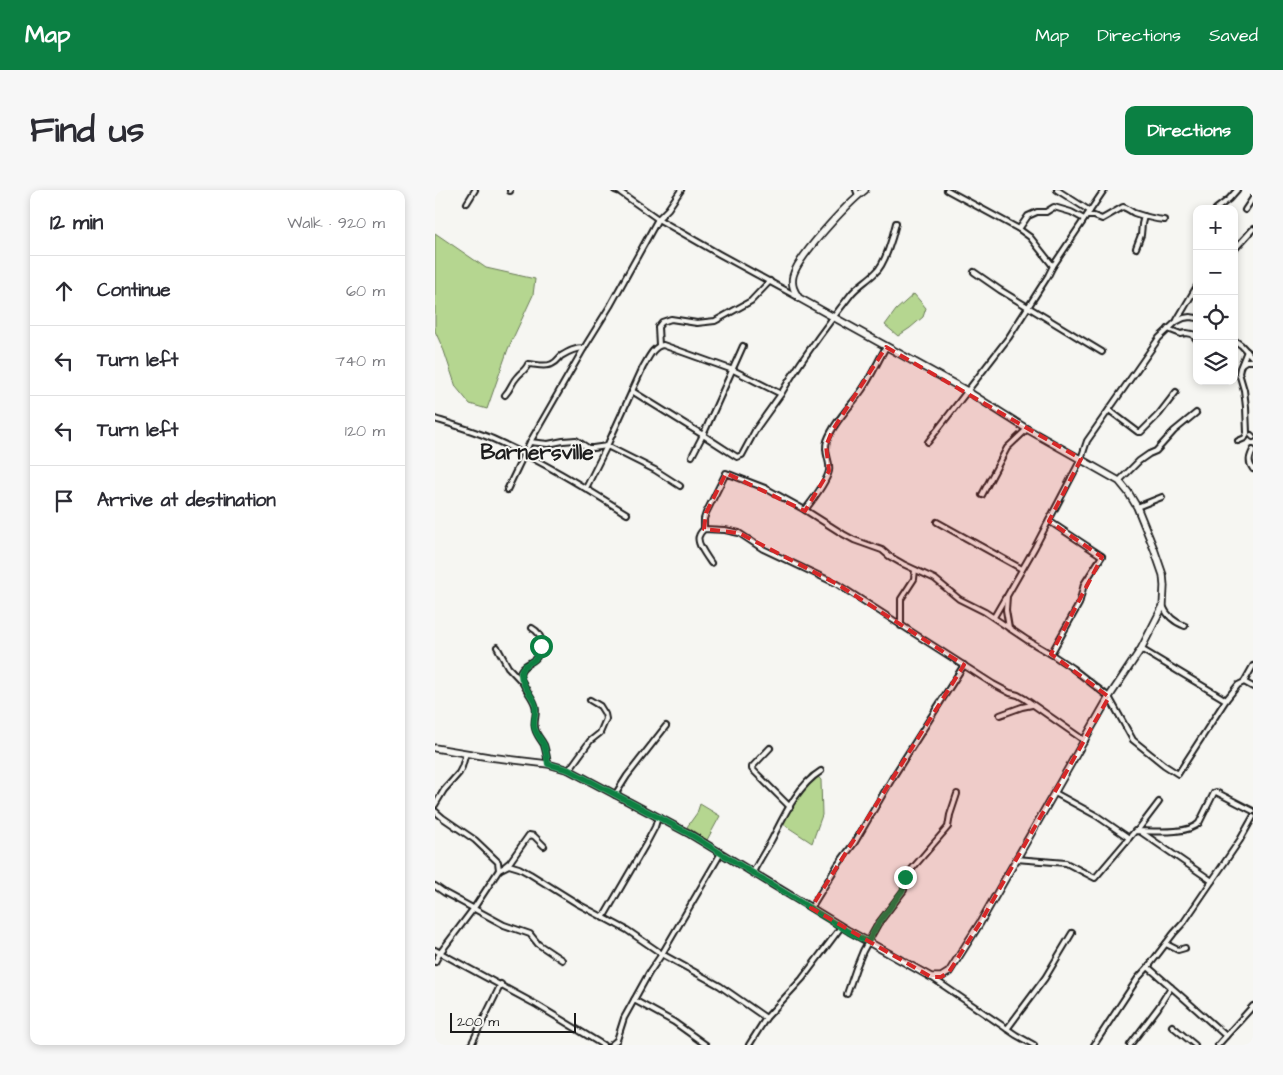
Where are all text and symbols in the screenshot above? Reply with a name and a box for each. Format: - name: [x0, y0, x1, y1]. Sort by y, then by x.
- text: Map: [25, 18, 70, 52]
- text: Map: [1035, 23, 1069, 48]
- text: Directions: [1097, 23, 1181, 48]
- text: Saved: [1209, 23, 1258, 48]
- text: Find us: [30, 106, 144, 155]
- button: Directions: [1125, 106, 1253, 155]
- map controls: [1193, 205, 1238, 385]
- button: +: [1193, 205, 1238, 250]
- text: 12 min: [50, 208, 103, 237]
- text: Walk · 920 m: [287, 212, 385, 234]
- button: −: [1193, 250, 1238, 295]
- icon: ahead: [50, 277, 78, 305]
- text: Continue: [97, 277, 171, 304]
- text: 60 m: [346, 280, 385, 302]
- button: locate: [1193, 295, 1238, 340]
- button: layers: [1193, 340, 1238, 385]
- icon: left: [50, 347, 78, 375]
- text: Turn left: [97, 347, 178, 374]
- text: 740 m: [335, 350, 385, 372]
- icon: left: [50, 417, 78, 445]
- text: Turn left: [97, 417, 178, 444]
- text: 120 m: [345, 420, 385, 442]
- district label: Barnersville: [480, 438, 594, 467]
- icon: arrive: [50, 487, 78, 515]
- text: Arrive at destination: [97, 487, 276, 514]
- route start: [530, 635, 553, 658]
- route end: [894, 866, 917, 889]
- scale bar: [450, 1010, 576, 1033]
- text: 200 m: [457, 1012, 499, 1032]

